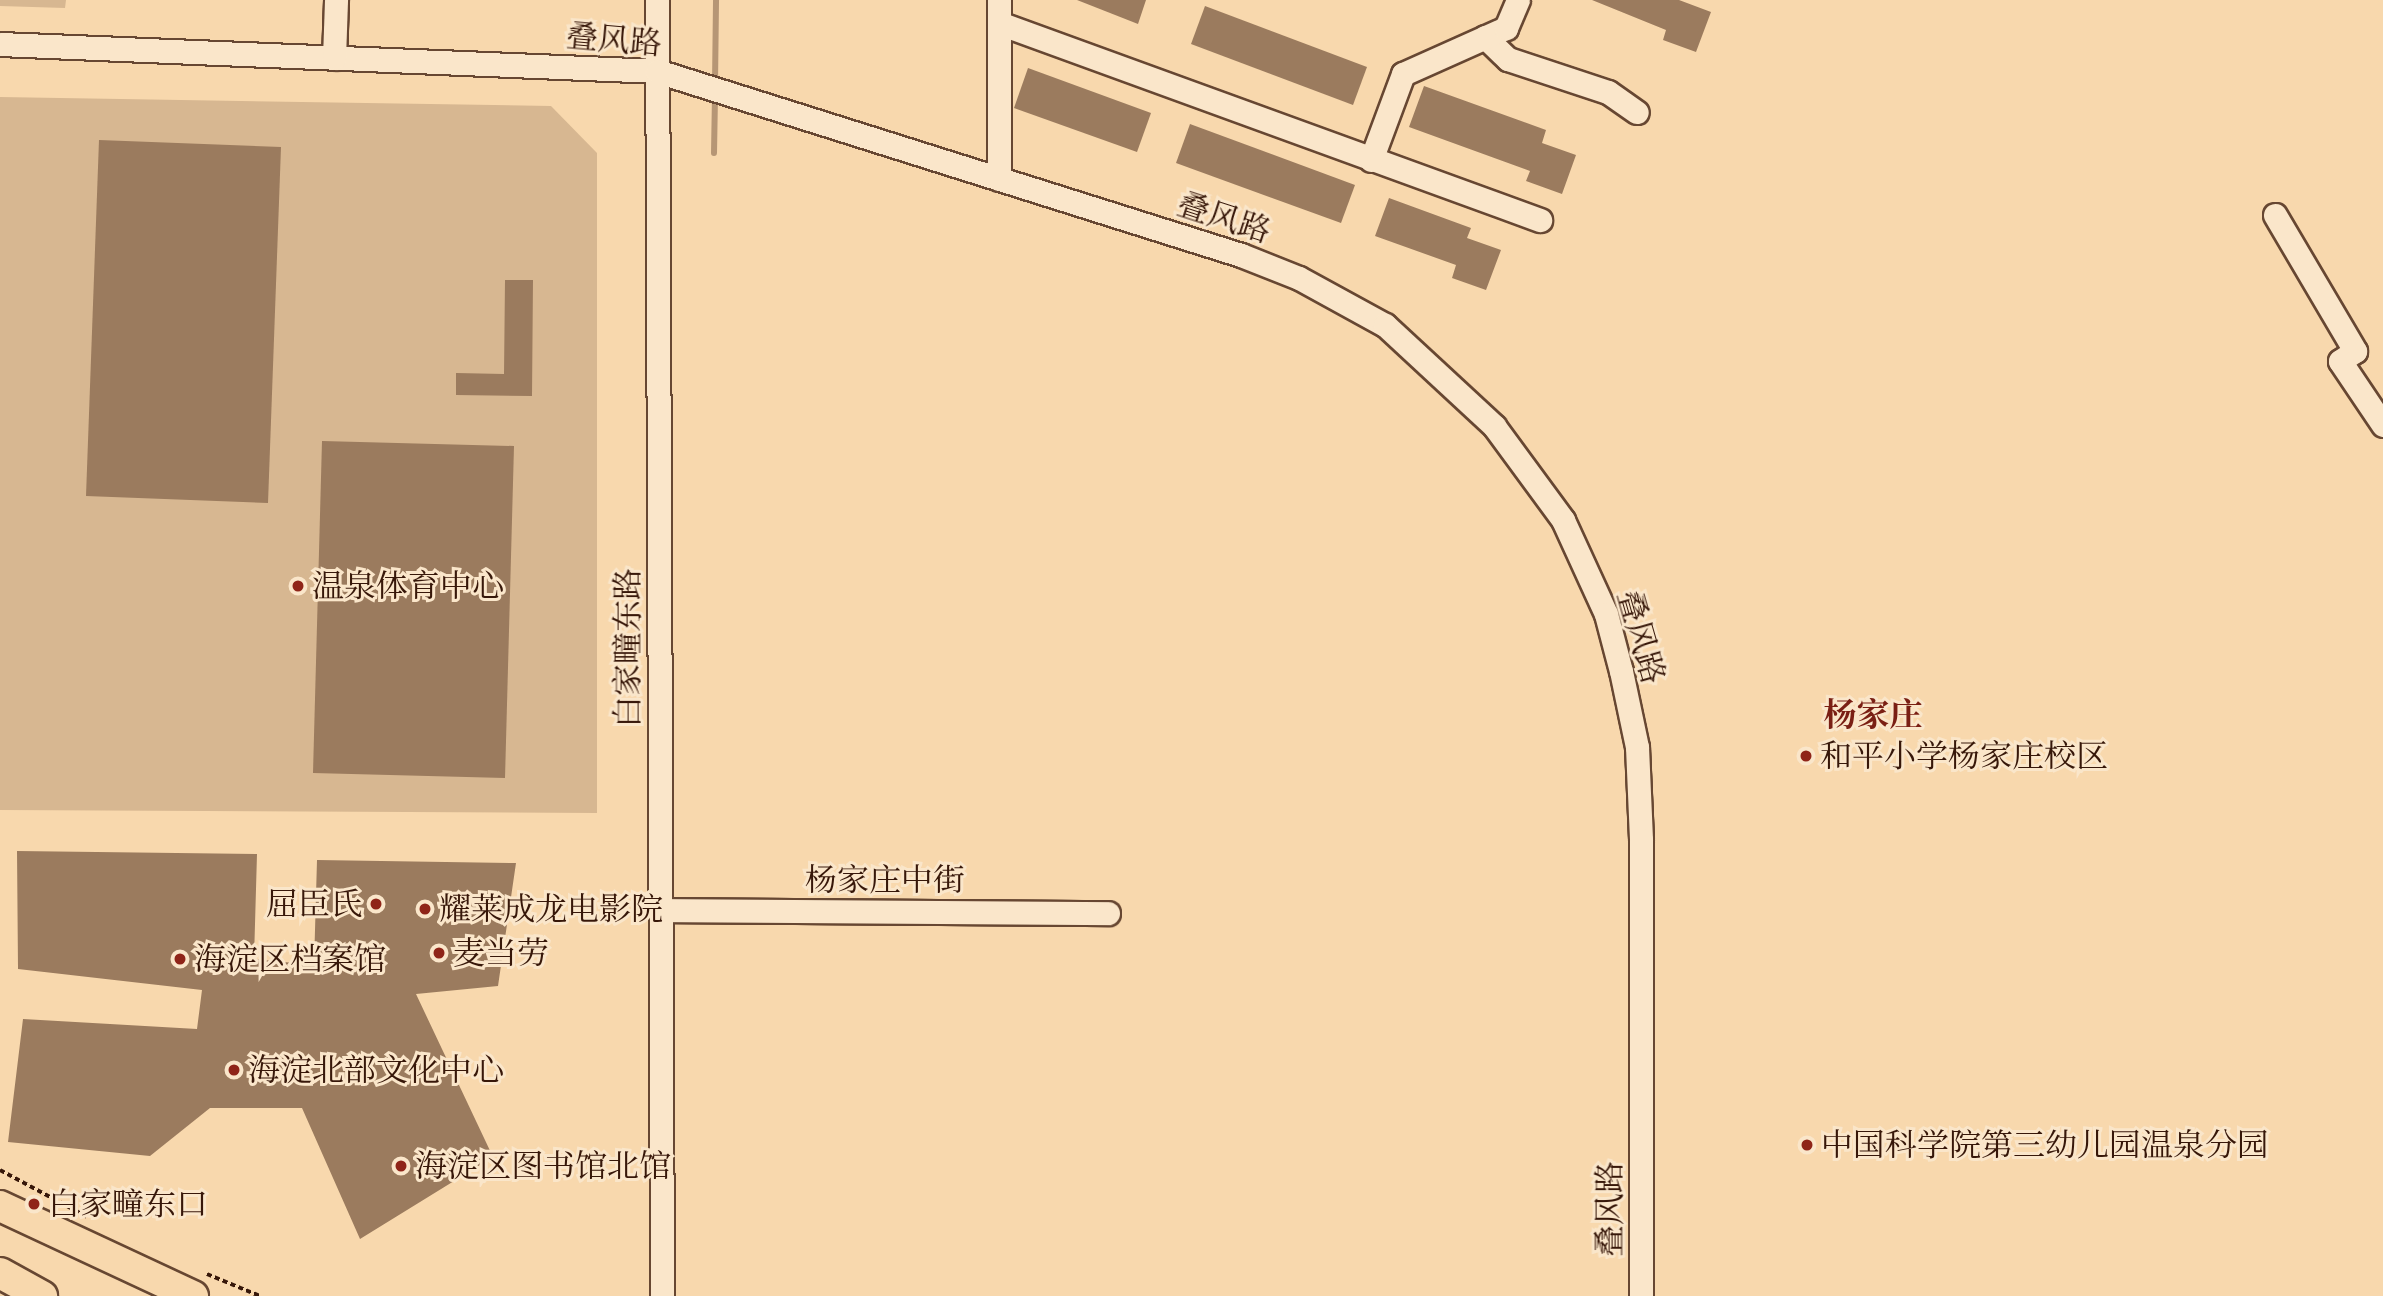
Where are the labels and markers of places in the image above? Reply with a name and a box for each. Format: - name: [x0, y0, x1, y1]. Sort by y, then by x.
- place label: 温泉体育中心: [312, 567, 504, 605]
- marker: 温泉体育中心: [290, 578, 306, 594]
- place label: 和平小学杨家庄校区: [1820, 737, 2108, 775]
- marker: 和平小学杨家庄校区: [1798, 748, 1814, 764]
- place label: 屈臣氏: [266, 885, 362, 923]
- place label: 耀莱成龙电影院: [439, 890, 663, 928]
- marker: 屈臣氏: [368, 896, 384, 912]
- marker: 耀莱成龙电影院: [417, 901, 433, 917]
- place label: 麦当劳: [453, 934, 549, 972]
- place label: 海淀区档案馆: [194, 940, 386, 978]
- marker: 麦当劳: [431, 945, 447, 961]
- marker: 海淀区档案馆: [172, 951, 188, 967]
- place label: 海淀北部文化中心: [248, 1051, 504, 1089]
- marker: 海淀北部文化中心: [226, 1062, 242, 1078]
- place label: 中国科学院第三幼儿园温泉分园: [1821, 1126, 2269, 1164]
- marker: 中国科学院第三幼儿园温泉分园: [1799, 1137, 1815, 1153]
- place label: 海淀区图书馆北馆: [415, 1147, 671, 1185]
- marker: 海淀区图书馆北馆: [393, 1158, 409, 1174]
- place label: 白家疃东口: [48, 1185, 208, 1223]
- marker: 白家疃东口: [26, 1196, 42, 1212]

